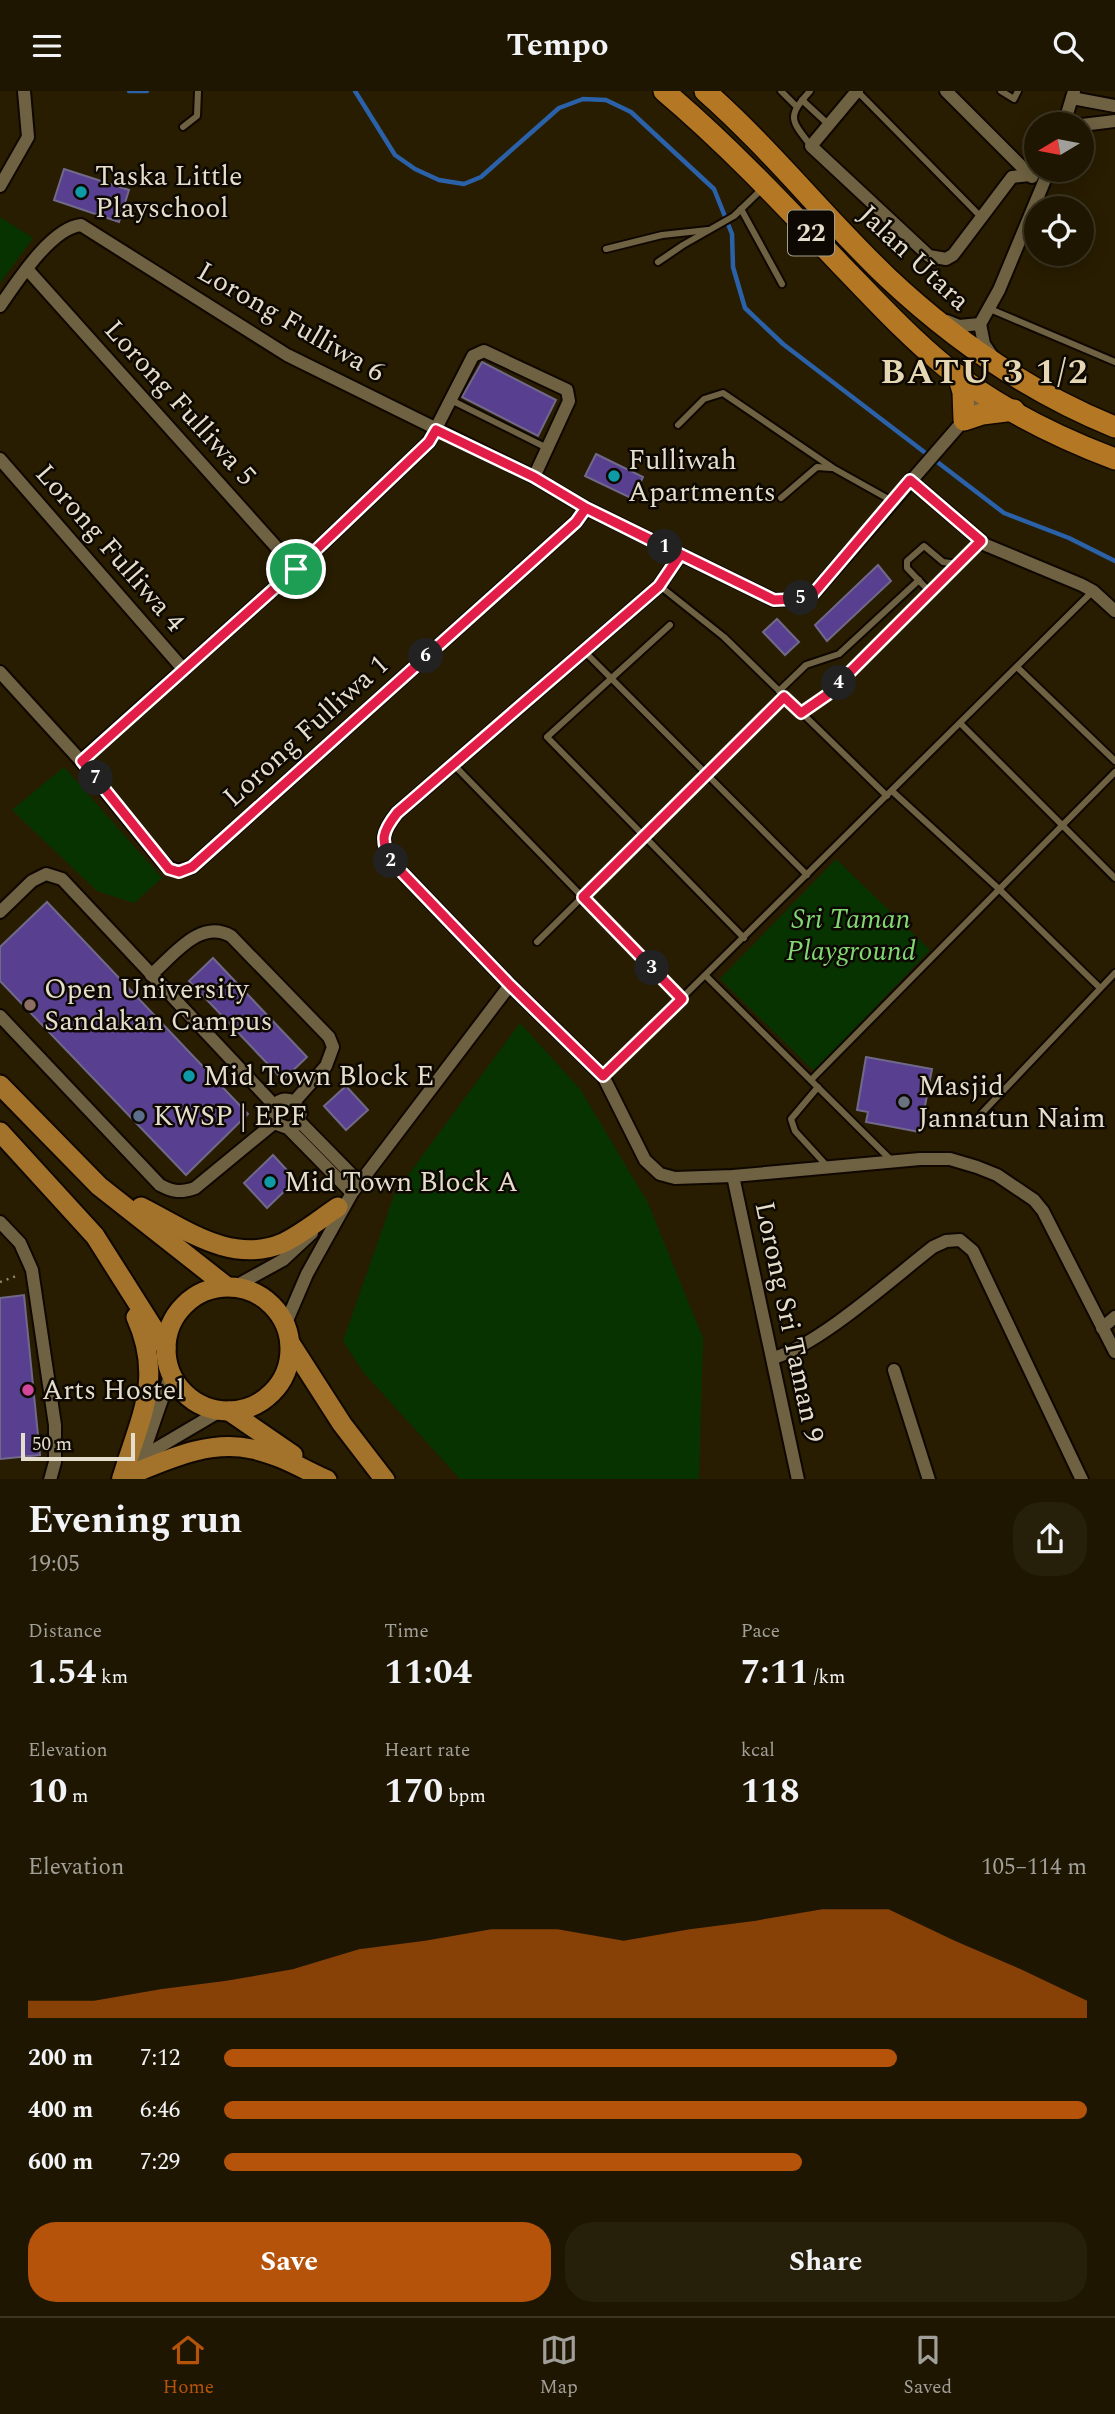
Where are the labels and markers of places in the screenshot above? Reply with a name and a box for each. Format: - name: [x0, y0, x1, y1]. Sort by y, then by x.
- place label: Taska Little Playschool: [95, 155, 243, 230]
- marker: Taska Little Playschool: [73, 184, 89, 200]
- place label: Fulliwah Apartments: [628, 439, 776, 514]
- marker: Fulliwah Apartments: [606, 468, 622, 484]
- pin: 1: [648, 529, 682, 565]
- pin: [266, 539, 326, 599]
- pin: 5: [784, 581, 818, 615]
- pin: 6: [408, 639, 444, 673]
- pin: 4: [822, 665, 856, 701]
- pin: 7: [78, 761, 114, 795]
- pin: 2: [374, 843, 408, 879]
- pin: 3: [634, 951, 670, 985]
- place label: Open University Sandakan Campus: [44, 968, 273, 1043]
- marker: Open University Sandakan Campus: [22, 997, 38, 1013]
- place label: Mid Town Block E: [203, 1055, 434, 1098]
- place label: Masjid Jannatun Naim: [918, 1065, 1105, 1140]
- marker: Mid Town Block E: [181, 1068, 197, 1084]
- marker: Masjid Jannatun Naim: [896, 1094, 912, 1110]
- place label: KWSP | EPF: [153, 1095, 307, 1138]
- marker: KWSP | EPF: [131, 1108, 147, 1124]
- place label: Mid Town Block A: [284, 1161, 518, 1204]
- marker: Mid Town Block A: [262, 1174, 278, 1190]
- place label: Arts Hostel: [42, 1369, 184, 1412]
- marker: Arts Hostel: [20, 1382, 36, 1398]

